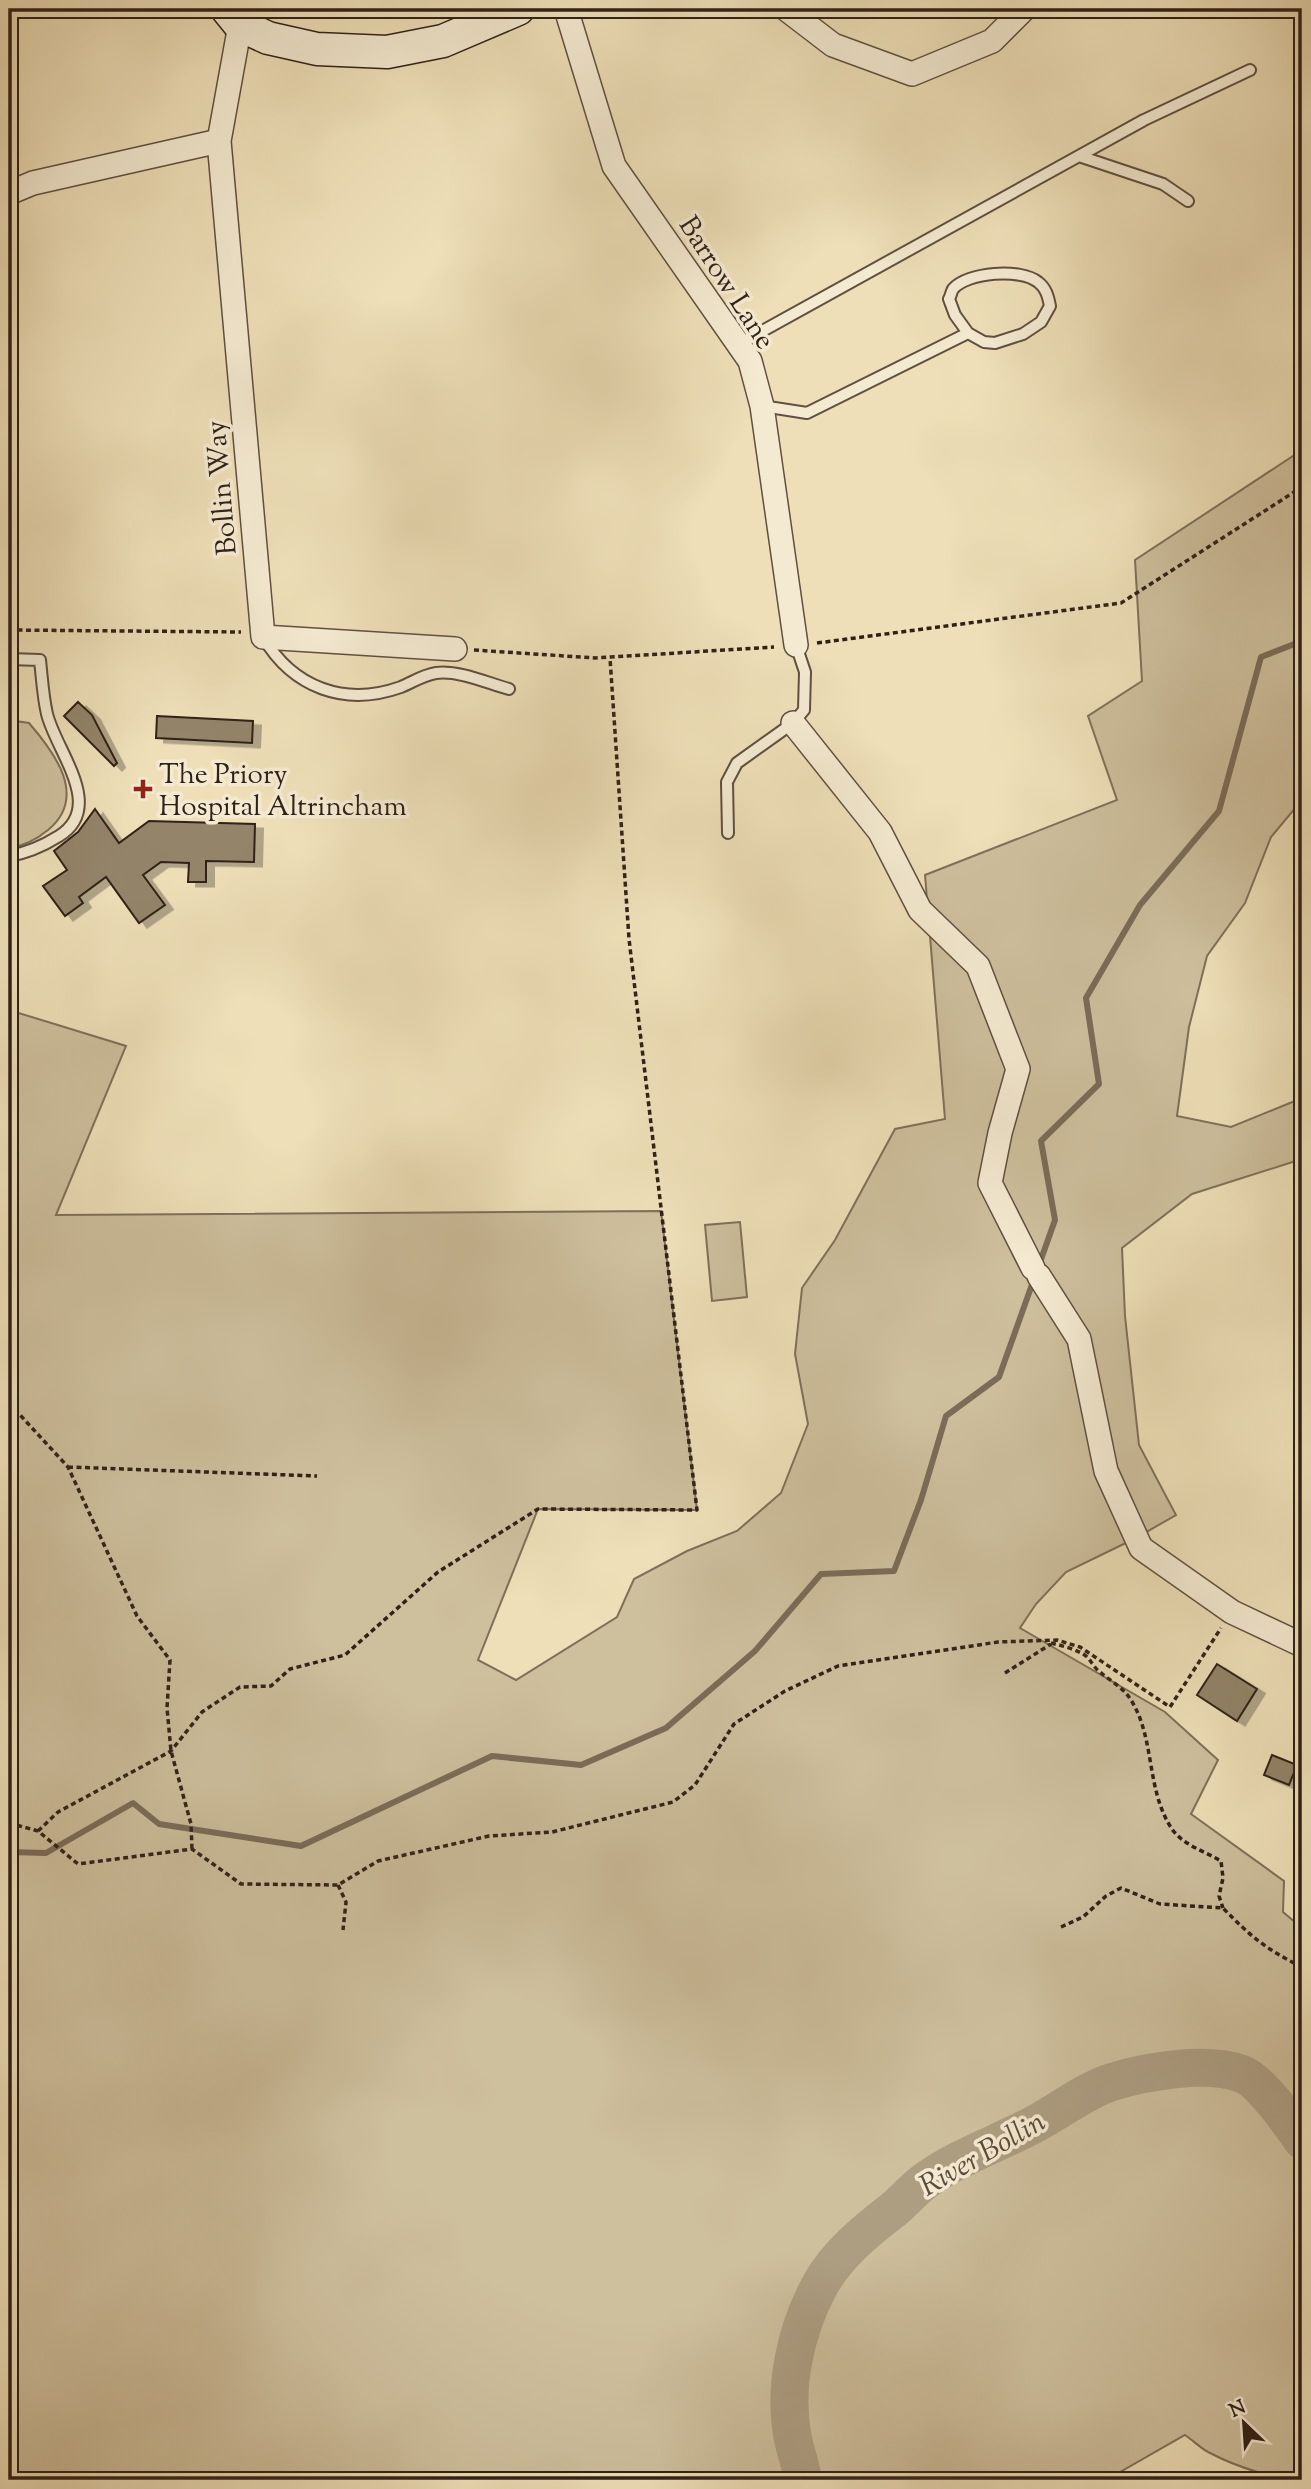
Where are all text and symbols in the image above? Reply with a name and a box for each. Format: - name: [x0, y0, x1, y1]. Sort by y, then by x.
- street label: Barrow Lane: [667, 209, 784, 358]
- street label: Bollin Way: [197, 419, 249, 557]
- place label: The Priory Hospital Altrincham: [159, 756, 407, 828]
- marker: The Priory Hospital Altrincham: [133, 779, 153, 799]
- water label: River Bollin: [912, 2102, 1054, 2209]
- north arrow: [1210, 2388, 1280, 2458]
- text: N: [1225, 2394, 1250, 2425]

